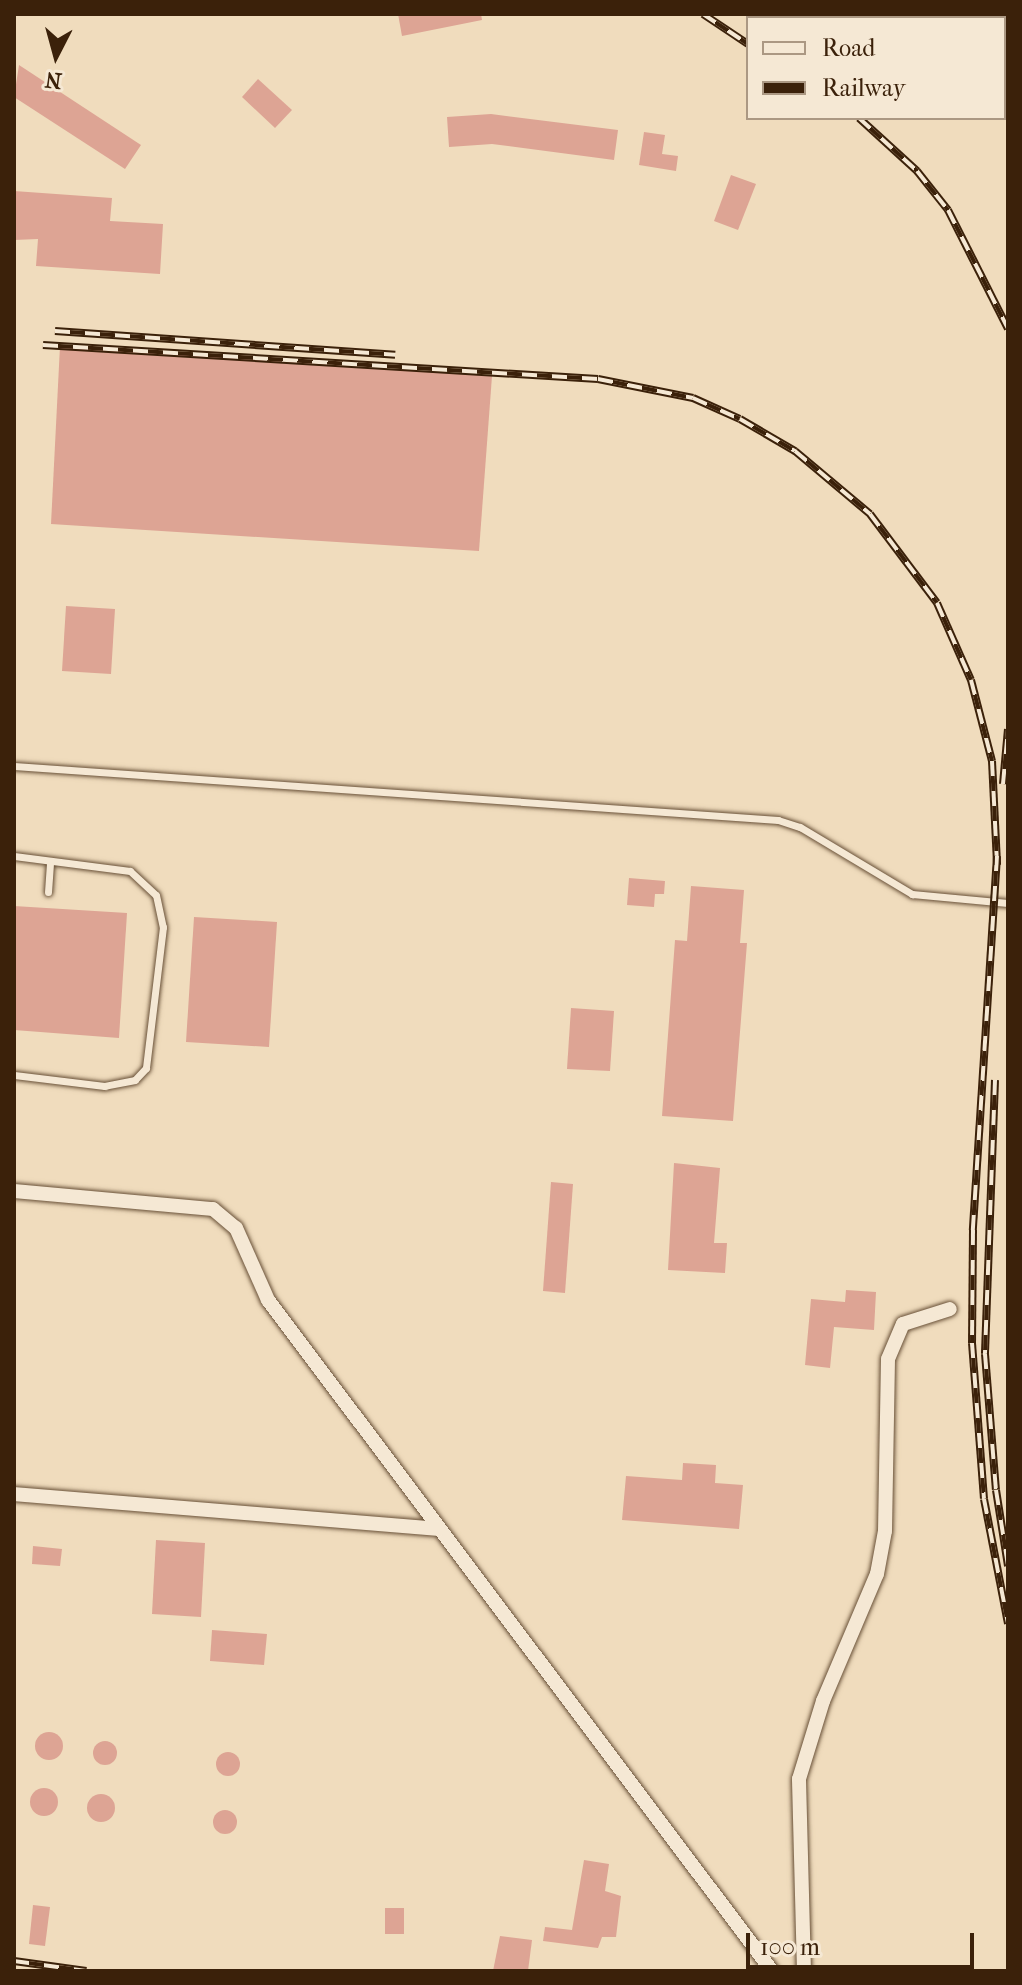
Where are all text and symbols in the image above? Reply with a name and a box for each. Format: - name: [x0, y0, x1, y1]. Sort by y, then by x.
- north arrow: [16, 16, 96, 96]
- legend: [746, 16, 1006, 120]
- text: Road: [822, 34, 875, 62]
- text: N: [44, 66, 63, 94]
- text: Railway: [822, 74, 905, 102]
- scale bar: [750, 1917, 978, 1967]
- text: 100 m: [760, 1933, 820, 1961]

